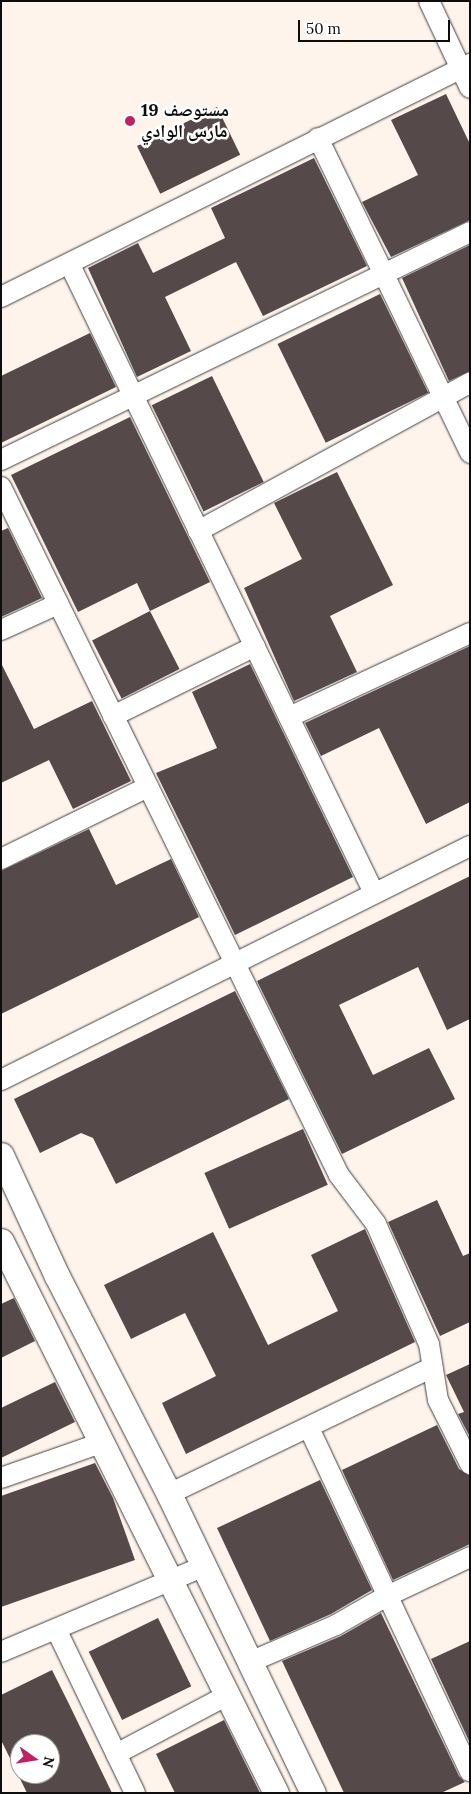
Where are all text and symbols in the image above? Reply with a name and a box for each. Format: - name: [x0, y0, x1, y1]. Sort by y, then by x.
- scale bar: [301, 10, 454, 42]
- text: 50 m: [306, 19, 341, 38]
- place label: مستوصف 19 مارس الوادي: [141, 100, 229, 142]
- marker: مستوصف 19 مارس الوادي: [123, 114, 137, 128]
- north arrow: [10, 1734, 60, 1784]
- text: N: [39, 1755, 59, 1769]

